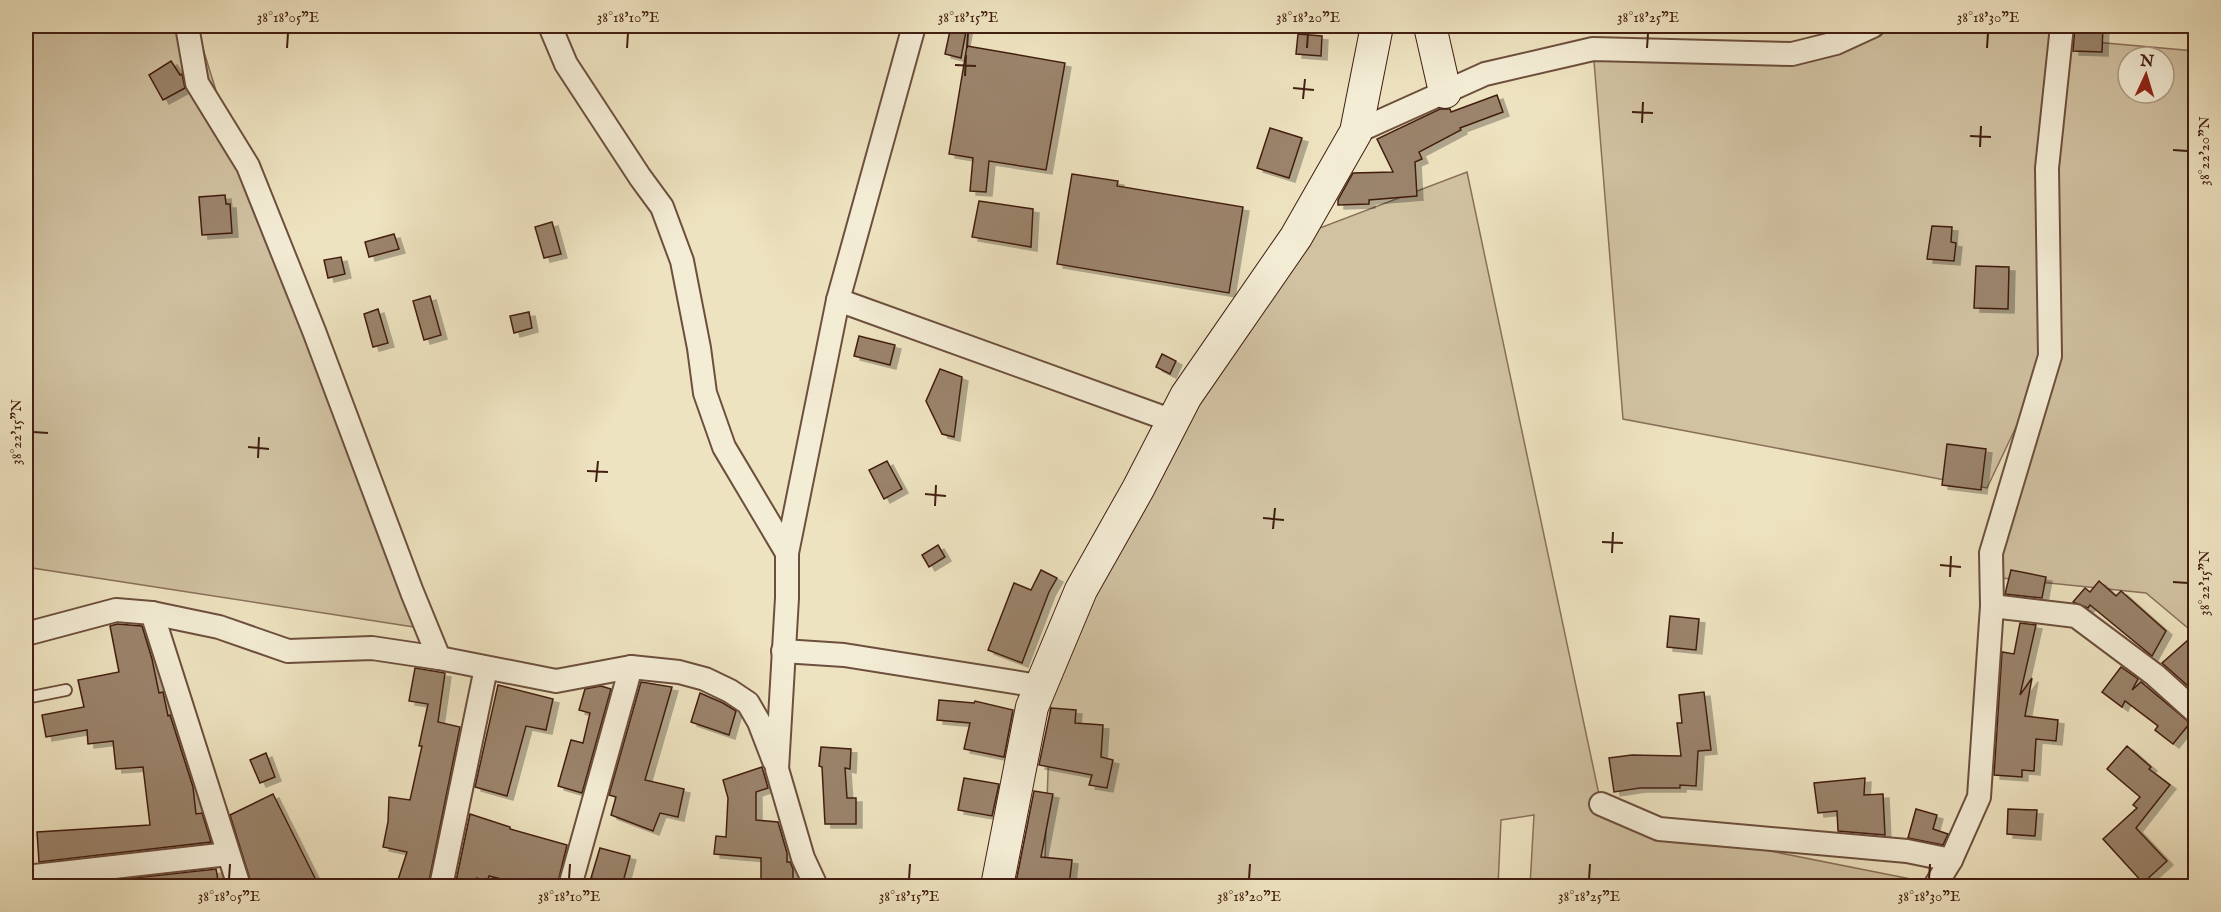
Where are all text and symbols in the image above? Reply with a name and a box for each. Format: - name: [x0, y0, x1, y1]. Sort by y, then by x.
- text: 38°18'05"E: [257, 8, 319, 27]
- text: 38°18'10"E: [597, 8, 659, 27]
- text: 38°18'15"E: [938, 8, 998, 27]
- text: 38°18'20"E: [1276, 8, 1340, 27]
- text: 38°18'25"E: [1617, 8, 1679, 27]
- text: 38°18'30"E: [1957, 8, 2019, 27]
- north arrow: [2116, 45, 2176, 105]
- text: N: [2138, 52, 2155, 73]
- text: 38°22'20"N: [2195, 116, 2214, 186]
- text: 38°22'15"N: [7, 399, 26, 465]
- text: 38°22'15"N: [2195, 550, 2214, 616]
- text: 38°18'05"E: [198, 887, 260, 906]
- text: 38°18'10"E: [538, 887, 600, 906]
- text: 38°18'15"E: [879, 887, 939, 906]
- text: 38°18'20"E: [1217, 887, 1281, 906]
- text: 38°18'25"E: [1558, 887, 1620, 906]
- text: 38°18'30"E: [1898, 887, 1960, 906]

